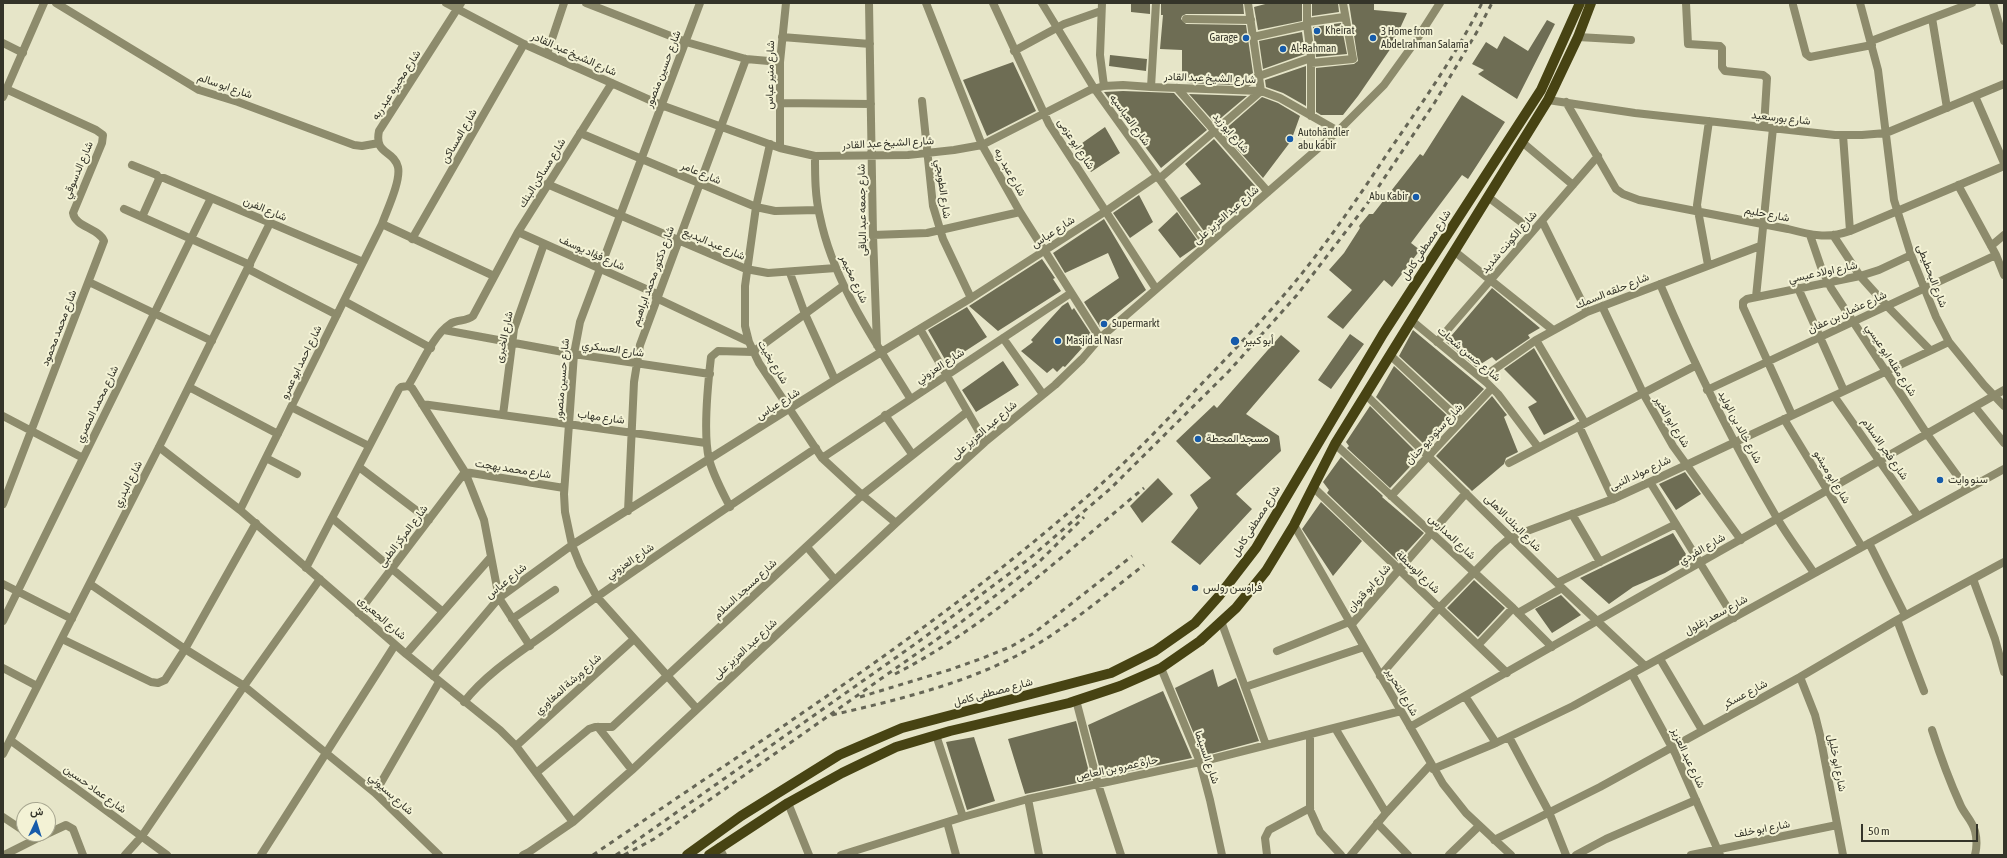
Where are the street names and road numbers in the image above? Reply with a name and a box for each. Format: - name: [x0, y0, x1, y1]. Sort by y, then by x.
- street label: شارع حسين منصور: [642, 28, 684, 110]
- street label: شارع الشيخ عبد القادر: [529, 29, 619, 79]
- street label: شارع منير عباس: [763, 41, 777, 109]
- street label: شارع مجيره عبد ربه: [368, 48, 424, 122]
- street label: شارع ابو سالم: [196, 70, 254, 102]
- street label: شارع الشيخ عبد القادر: [1164, 70, 1256, 86]
- street label: شارع العباسيه: [1107, 92, 1153, 148]
- street label: شارع المساكن: [438, 106, 480, 166]
- street label: شارع بورسعيد: [1751, 108, 1811, 128]
- street label: شارع ابو زيد: [1210, 110, 1252, 156]
- street label: شارع ابو عزمى: [1055, 116, 1097, 172]
- street label: شارع الشيخ عبد القادر: [842, 134, 934, 152]
- street label: شارع مساكن البنك: [515, 136, 569, 210]
- street label: شارع الدسوقي: [60, 139, 96, 201]
- street label: شارع عبد ربه: [991, 146, 1029, 198]
- street label: شارع عامر: [679, 159, 723, 187]
- street label: شارع الطوبجي: [932, 159, 954, 219]
- street label: شارع جمعه عبد الباقى: [855, 164, 869, 256]
- street label: شارع عبد العزيز على: [1190, 183, 1262, 247]
- street label: شارع الفرن: [241, 194, 289, 224]
- street label: شارع حليم: [1743, 203, 1791, 225]
- street label: شارع مصطفى كامل: [1398, 207, 1454, 283]
- street label: شارع الكونت شديد: [1478, 208, 1540, 276]
- street label: شارع عباس: [1029, 213, 1077, 251]
- street label: شارع دكتور محمد ابراهيم: [629, 224, 677, 328]
- street label: شارع عبد البديع: [681, 225, 747, 263]
- street label: شارع فؤاد يوسف: [557, 233, 627, 273]
- street label: شارع البحطيطى: [1914, 243, 1950, 309]
- street label: شارع مخيمر: [837, 253, 871, 305]
- street label: شارع اولاد عيسي: [1787, 258, 1859, 286]
- street label: شارع حلقه السمك: [1573, 270, 1651, 312]
- street label: شارع محمد محمود: [38, 288, 80, 368]
- street label: شارع عثمان بن عفان: [1805, 288, 1889, 336]
- street label: شارع الخبرى: [492, 310, 516, 364]
- street label: شارع مقله ابو عيسي: [1863, 321, 1919, 399]
- street label: شارع احمد ابو عمرو: [277, 323, 325, 401]
- street label: شارع حسن شحات: [1435, 324, 1503, 384]
- street label: شارع حسين منصور: [552, 338, 572, 420]
- street label: شارع العسكري: [581, 338, 645, 360]
- street label: شارع بخيت: [755, 338, 791, 386]
- street label: شارع العزوني: [913, 346, 967, 386]
- street label: شارع محمد المصري: [73, 363, 121, 445]
- street label: شارع عباس: [754, 385, 802, 423]
- street label: شارع خالد بن الوليد: [1715, 388, 1765, 466]
- street label: شارع ابو الخير: [1651, 394, 1693, 450]
- street label: شارع عبد العزيز على: [948, 398, 1020, 462]
- street label: شارع ستوديو حنان: [1403, 401, 1465, 467]
- street label: شارع مهاب: [577, 407, 625, 427]
- street label: شارع فجر الاسلام: [1859, 415, 1911, 483]
- street label: شارع ابو ميشو: [1811, 448, 1853, 506]
- street label: شارع مولد النبى: [1607, 453, 1673, 493]
- street label: شارع محمد بهجت: [474, 456, 552, 482]
- street label: شارع البدري: [111, 458, 145, 510]
- street label: شارع مصطفى كامل: [1229, 483, 1283, 559]
- street label: شارع البنك الاهلى: [1482, 492, 1544, 554]
- street label: شارع المركز الطبى: [375, 502, 431, 570]
- street label: شارع المدارس: [1426, 512, 1478, 562]
- street label: شارع الفردي: [1677, 530, 1727, 568]
- street label: شارع العزوني: [604, 540, 656, 582]
- street label: شارع الوسطة: [1393, 548, 1443, 596]
- street label: شارع مسجد السلام: [711, 556, 779, 622]
- street label: شارع عباس: [483, 560, 529, 602]
- street label: شارع ابو قنوان: [1345, 561, 1393, 615]
- street label: شارع سعد زغلول: [1682, 592, 1750, 638]
- street label: شارع الجعيرى: [355, 593, 409, 643]
- street label: شارع عبد العزيز على: [710, 616, 780, 682]
- street label: شارع ورشة المغاوري: [532, 651, 604, 717]
- street label: شارع التحرير: [1383, 666, 1421, 718]
- street label: شارع مصطفى كامل: [952, 675, 1034, 709]
- street label: شارع عسكر: [1720, 677, 1770, 711]
- street label: شارع عبد العزيز: [1668, 726, 1708, 790]
- street label: شارع السينما: [1192, 729, 1222, 785]
- street label: شارع ابو خليل: [1825, 733, 1849, 793]
- street label: حارة عمرو بن العاص: [1075, 753, 1159, 783]
- street label: شارع عماد حسين: [61, 762, 129, 816]
- street label: شارع بسيوني: [366, 770, 416, 818]
- street label: شارع ابو خلف: [1733, 817, 1791, 841]

